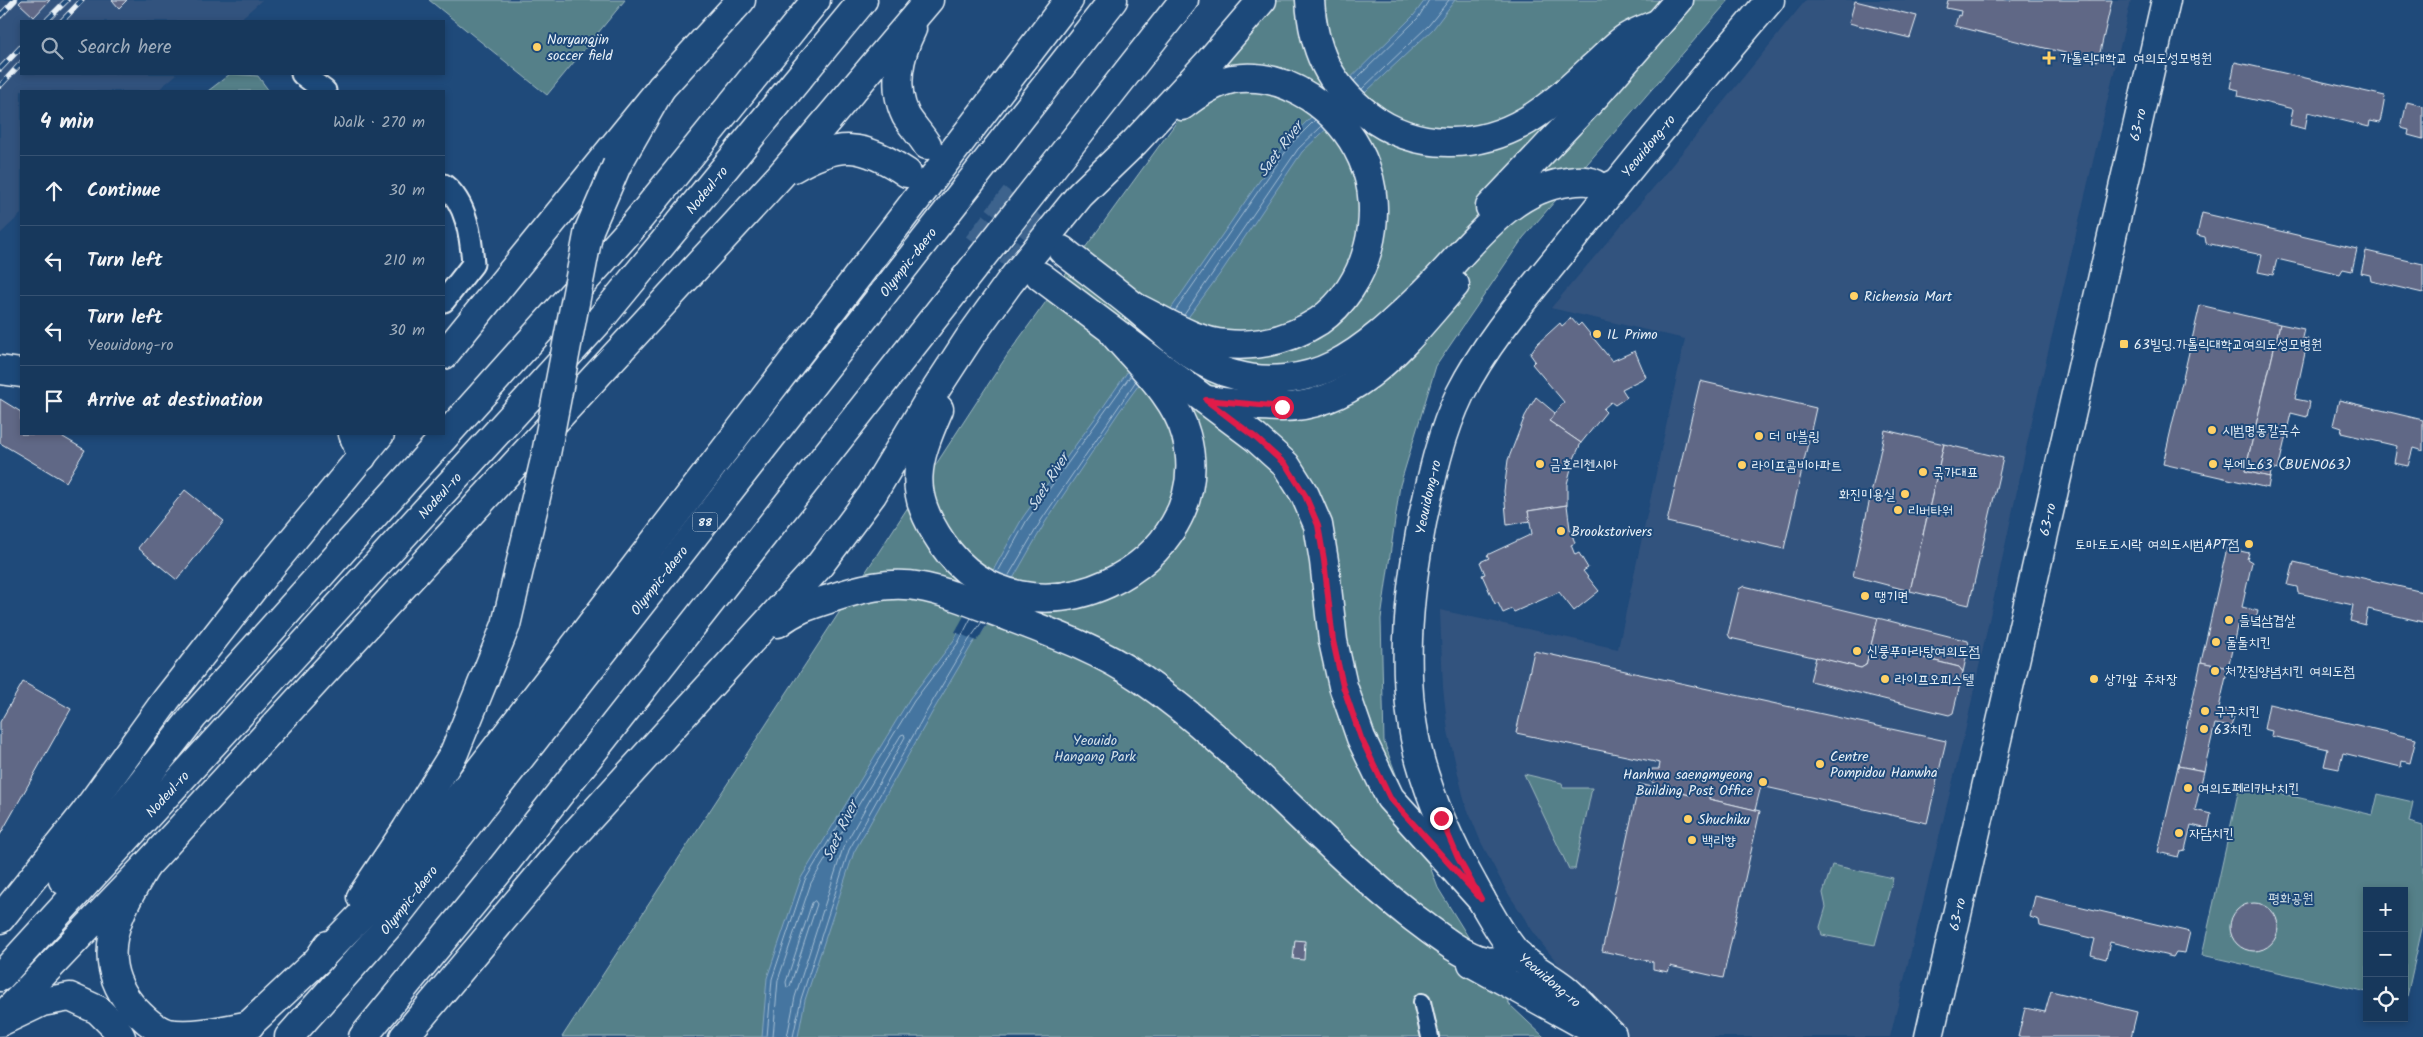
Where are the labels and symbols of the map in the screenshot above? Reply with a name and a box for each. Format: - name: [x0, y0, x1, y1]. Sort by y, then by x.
- place label: Noryangjin soccer field: [547, 29, 613, 67]
- marker: Noryangjin soccer field: [531, 41, 543, 53]
- place label: 가톨릭대학교 여의도성모병원: [2060, 48, 2212, 70]
- marker: 가톨릭대학교 여의도성모병원: [2042, 51, 2056, 65]
- street label: 63-ro: [2124, 106, 2153, 143]
- street label: Yeouidong-ro: [1616, 110, 1681, 183]
- water label: Saet River: [1252, 114, 1311, 182]
- street label: Nodeul-ro: [681, 162, 734, 219]
- street label: Olympic-daero: [874, 223, 943, 302]
- place label: Richensia Mart: [1864, 286, 1953, 308]
- marker: Richensia Mart: [1848, 290, 1860, 302]
- place label: IL Primo: [1607, 324, 1658, 346]
- marker: IL Primo: [1591, 328, 1603, 340]
- place label: 63빌딩.가톨릭대학교여의도성모병원: [2134, 334, 2322, 356]
- marker: 63빌딩.가톨릭대학교여의도성모병원: [2118, 338, 2130, 350]
- route start: [1271, 396, 1294, 419]
- place label: 시범명동칼국수: [2222, 420, 2301, 442]
- marker: 시범명동칼국수: [2206, 424, 2218, 436]
- place label: 더 마블링: [1769, 426, 1820, 448]
- marker: 더 마블링: [1753, 430, 1765, 442]
- water label: Saet River: [1022, 446, 1078, 516]
- place label: 금호리첸시아: [1550, 454, 1618, 476]
- place label: 부에노63 (BUENO63): [2223, 454, 2351, 476]
- place label: 라이프콤비아파트: [1752, 455, 1842, 477]
- street label: Yeouidong-ro: [1410, 457, 1448, 536]
- marker: 금호리첸시아: [1534, 458, 1546, 470]
- marker: 부에노63 (BUENO63): [2207, 458, 2219, 470]
- marker: 라이프콤비아파트: [1736, 459, 1748, 471]
- place label: 국가대표: [1933, 462, 1978, 484]
- marker: 국가대표: [1917, 466, 1929, 478]
- street label: Nodeul-ro: [413, 468, 468, 525]
- place label: 화진미용실: [1839, 484, 1895, 506]
- marker: 화진미용실: [1899, 488, 1911, 500]
- place label: 리버타워: [1908, 500, 1953, 522]
- street label: 63-ro: [2034, 501, 2063, 538]
- marker: 리버타워: [1892, 504, 1904, 516]
- road number: 88: [692, 512, 718, 532]
- place label: Brookstorivers: [1571, 521, 1652, 543]
- marker: Brookstorivers: [1555, 525, 1567, 537]
- place label: 토마토도시락 여의도시범APT점: [2075, 534, 2239, 556]
- marker: 토마토도시락 여의도시범APT점: [2243, 538, 2255, 550]
- street label: Olympic-daero: [625, 541, 694, 620]
- place label: 땡기면: [1875, 586, 1909, 608]
- marker: 땡기면: [1859, 590, 1871, 602]
- place label: 들녘삼겹살: [2239, 610, 2296, 632]
- marker: 들녘삼겹살: [2223, 614, 2235, 626]
- place label: 둘둘치킨: [2226, 632, 2271, 654]
- marker: 둘둘치킨: [2210, 636, 2222, 648]
- place label: 신룽푸마라탕여의도점: [1867, 641, 1980, 663]
- marker: 신룽푸마라탕여의도점: [1851, 645, 1863, 657]
- place label: 처갓집양념치킨 여의도점: [2225, 661, 2355, 683]
- marker: 처갓집양념치킨 여의도점: [2209, 665, 2221, 677]
- place label: 라이프오피스텔: [1895, 669, 1975, 691]
- place label: 상가앞 주차장: [2104, 669, 2178, 691]
- marker: 라이프오피스텔: [1879, 673, 1891, 685]
- marker: 상가앞 주차장: [2088, 673, 2100, 685]
- place label: 구구치킨: [2215, 701, 2260, 723]
- marker: 구구치킨: [2199, 705, 2211, 717]
- place label: 63치킨: [2214, 719, 2252, 741]
- marker: 63치킨: [2198, 723, 2210, 735]
- park label: Yeouido Hangang Park: [1054, 730, 1136, 768]
- place label: Centre Pompidou Hanwha: [1830, 746, 1938, 784]
- marker: Centre Pompidou Hanwha: [1814, 758, 1826, 770]
- place label: Hanhwa saengmyeong Building Post Office: [1623, 764, 1754, 802]
- street label: Nodeul-ro: [141, 766, 195, 823]
- marker: Hanhwa saengmyeong Building Post Office: [1757, 776, 1769, 788]
- place label: 여의도페리카나치킨: [2198, 778, 2299, 800]
- marker: 여의도페리카나치킨: [2182, 782, 2194, 794]
- water label: Saet River: [817, 795, 867, 865]
- route end: [1430, 807, 1453, 830]
- place label: Shuchiku: [1698, 809, 1750, 831]
- marker: Shuchiku: [1682, 813, 1694, 825]
- place label: 자담치킨: [2189, 823, 2234, 845]
- marker: 자담치킨: [2173, 827, 2185, 839]
- place label: 백리향: [1702, 830, 1736, 852]
- marker: 백리향: [1686, 834, 1698, 846]
- street label: Olympic-daero: [375, 861, 444, 940]
- park label: 평화공원: [2268, 888, 2314, 910]
- street label: 63-ro: [1944, 896, 1972, 933]
- street label: Yeouidong-ro: [1513, 948, 1585, 1013]

